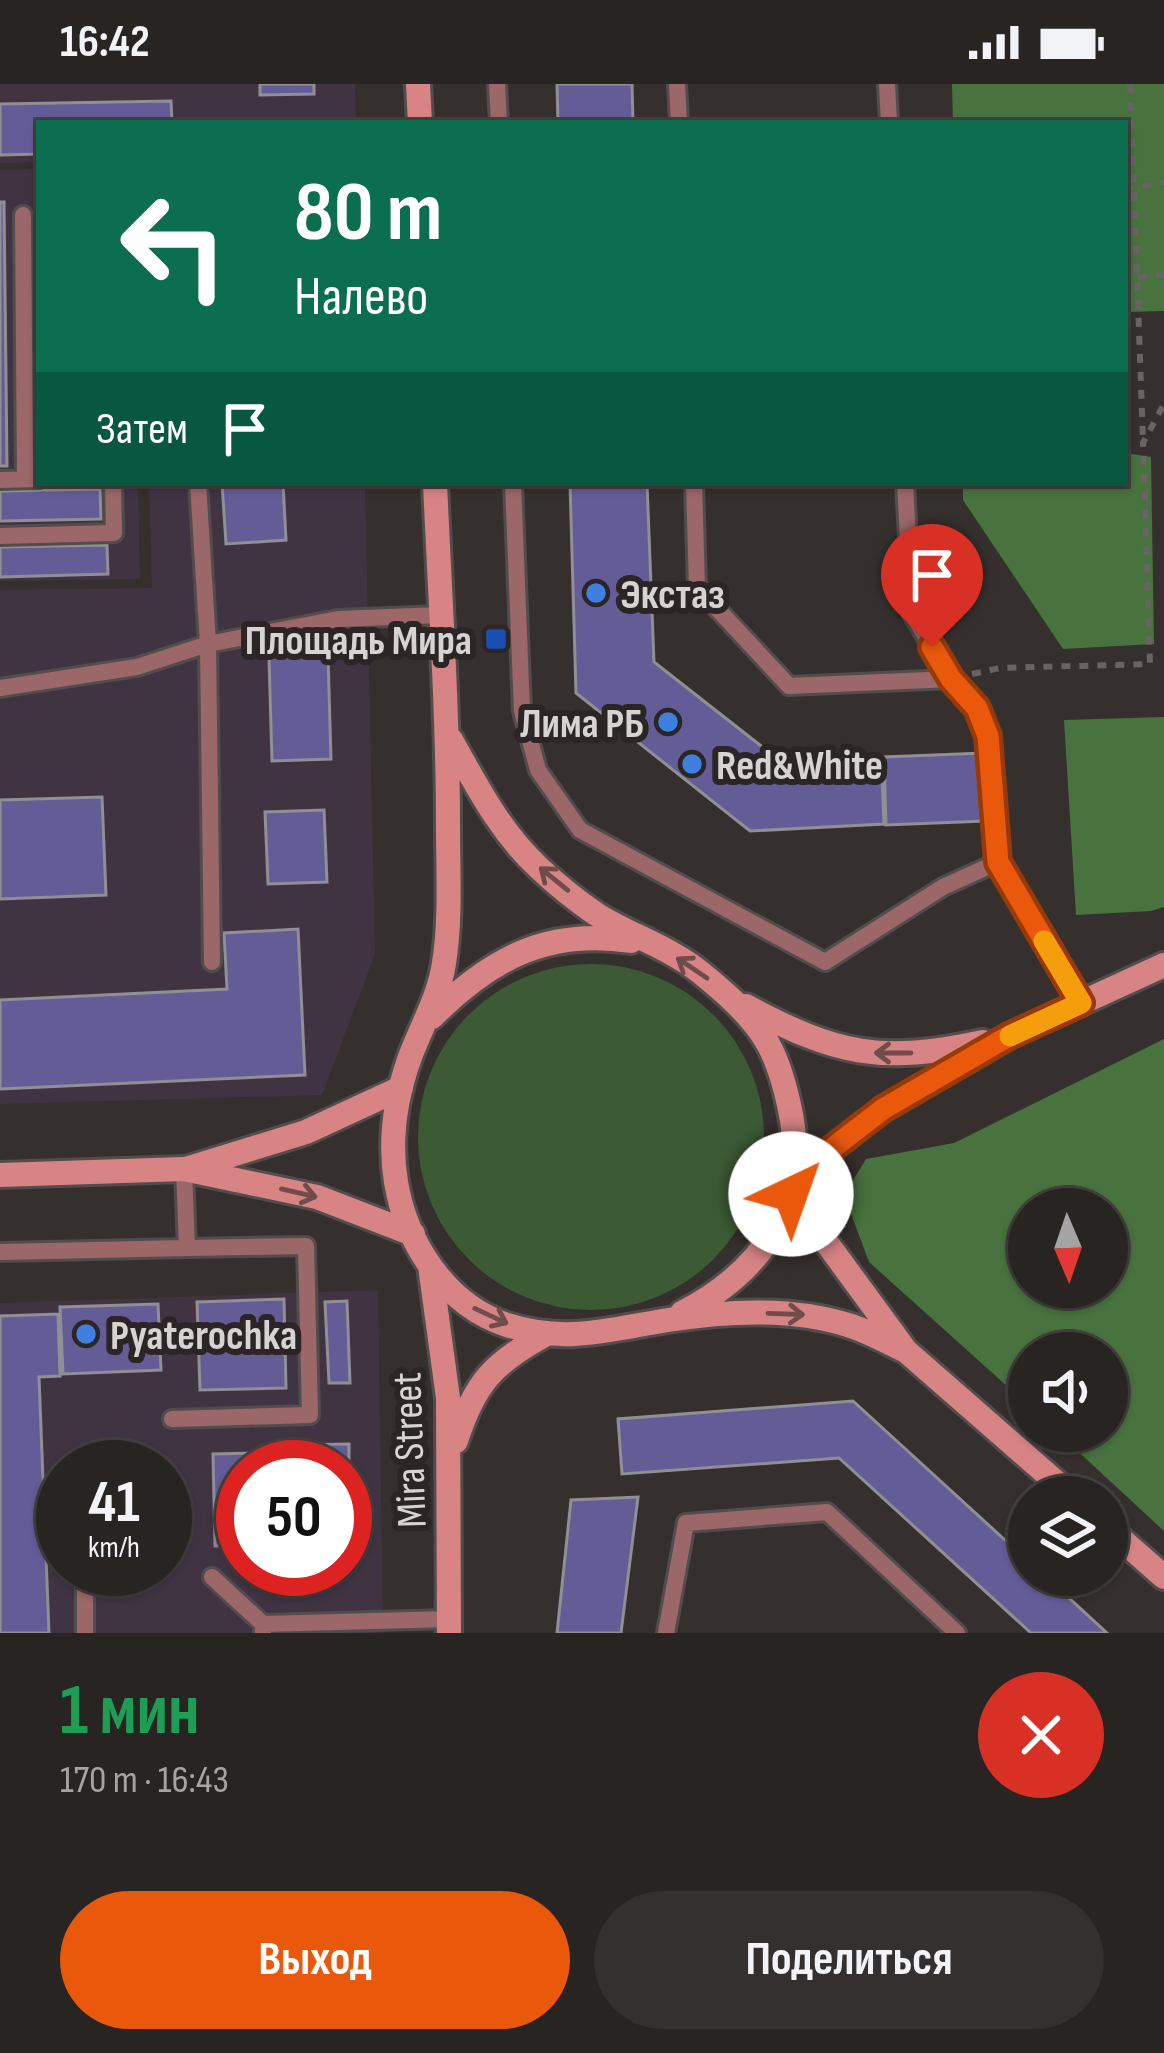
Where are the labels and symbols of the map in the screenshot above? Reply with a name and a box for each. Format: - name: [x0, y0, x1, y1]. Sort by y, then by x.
- pin: [881, 524, 983, 647]
- place label: Экстаз: [620, 570, 725, 621]
- marker: Экстаз: [583, 580, 609, 606]
- place label: Площадь Мира: [245, 616, 472, 667]
- marker: Площадь Мира: [483, 626, 509, 652]
- place label: Лима РБ: [520, 699, 644, 750]
- marker: Лима РБ: [655, 709, 681, 735]
- place label: Red&White: [716, 741, 883, 792]
- marker: Red&White: [679, 751, 705, 777]
- one-way arrow: [538, 867, 570, 893]
- one-way arrow: [675, 956, 709, 981]
- one-way arrow: [875, 1042, 914, 1064]
- position arrow: [728, 1131, 854, 1257]
- one-way arrow: [279, 1183, 317, 1205]
- north arrow: [1008, 1188, 1128, 1308]
- one-way arrow: [765, 1303, 804, 1326]
- one-way arrow: [472, 1307, 508, 1329]
- place label: Pyaterochka: [110, 1311, 297, 1362]
- marker: Pyaterochka: [73, 1321, 99, 1347]
- street label: Mira Street: [382, 1371, 439, 1529]
- speed limit sign: 50: [216, 1440, 372, 1596]

